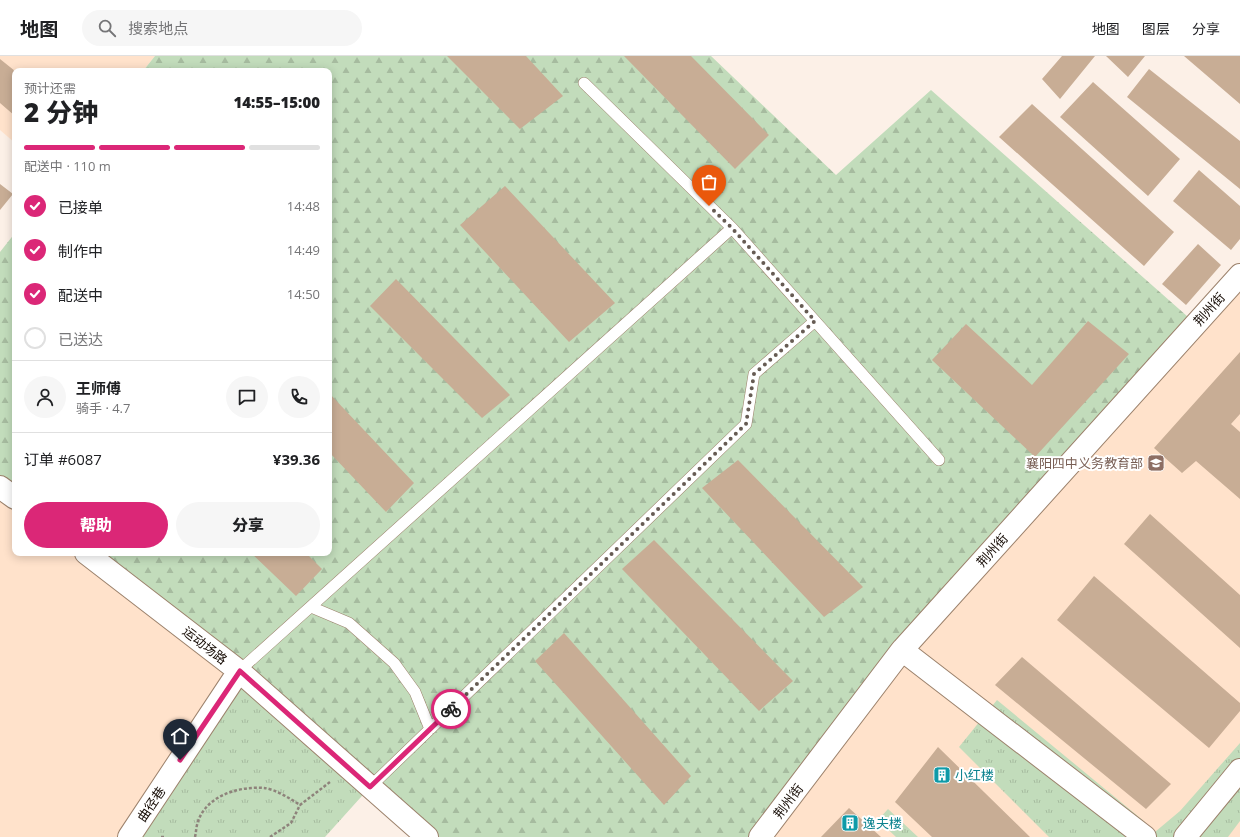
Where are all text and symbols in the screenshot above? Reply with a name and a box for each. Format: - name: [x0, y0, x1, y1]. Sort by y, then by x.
- search box: [82, 10, 362, 46]
- text: 地图: [20, 16, 58, 42]
- icon: search: [96, 17, 118, 39]
- text: 搜索地点: [128, 18, 188, 38]
- text: 地图: [1092, 19, 1120, 38]
- text: 图层: [1142, 19, 1170, 38]
- text: 分享: [1192, 19, 1220, 38]
- text: 预计还需: [24, 79, 76, 97]
- text: 14:55–15:00: [234, 92, 320, 112]
- text: 2 分钟: [24, 94, 98, 130]
- text: 配送中 · 110 m: [24, 157, 111, 175]
- pin: [692, 165, 726, 206]
- icon: bag: [698, 171, 720, 193]
- icon: check: [24, 195, 46, 217]
- text: 已接单: [58, 197, 103, 217]
- text: 14:48: [287, 197, 320, 215]
- icon: check: [24, 239, 46, 261]
- text: 制作中: [58, 241, 103, 261]
- text: 14:49: [287, 241, 320, 259]
- icon: check: [24, 283, 46, 305]
- text: 配送中: [58, 285, 103, 305]
- text: 14:50: [287, 285, 320, 303]
- street label: 荆州街: [1189, 288, 1229, 330]
- text: 已送达: [58, 329, 103, 349]
- button: person: [24, 376, 66, 418]
- button: chat: [226, 376, 268, 418]
- button: phone: [278, 376, 320, 418]
- text: 王师傅: [76, 378, 121, 398]
- text: 骑手 · 4.7: [76, 399, 130, 417]
- text: 订单 #6087: [24, 449, 102, 469]
- text: ¥39.36: [273, 449, 320, 469]
- school or university icon: 襄阳四中义务教育部: [1146, 453, 1166, 473]
- place label: 襄阳四中义务教育部: [1026, 454, 1143, 472]
- button: 帮助: [24, 502, 168, 548]
- button: 分享: [176, 502, 320, 548]
- street label: 荆州街: [972, 529, 1012, 571]
- street label: 运动场路: [179, 622, 231, 668]
- courier: [431, 689, 471, 729]
- icon: bike: [440, 698, 462, 720]
- pin: [163, 719, 197, 760]
- icon: home: [169, 725, 191, 747]
- building icon: 小红楼: [932, 765, 952, 785]
- place label: 小红楼: [955, 766, 994, 784]
- street label: 荆州街: [769, 780, 807, 822]
- street label: 曲径巷: [133, 783, 169, 825]
- building icon: 逸夫楼: [840, 813, 860, 833]
- place label: 逸夫楼: [863, 814, 902, 832]

